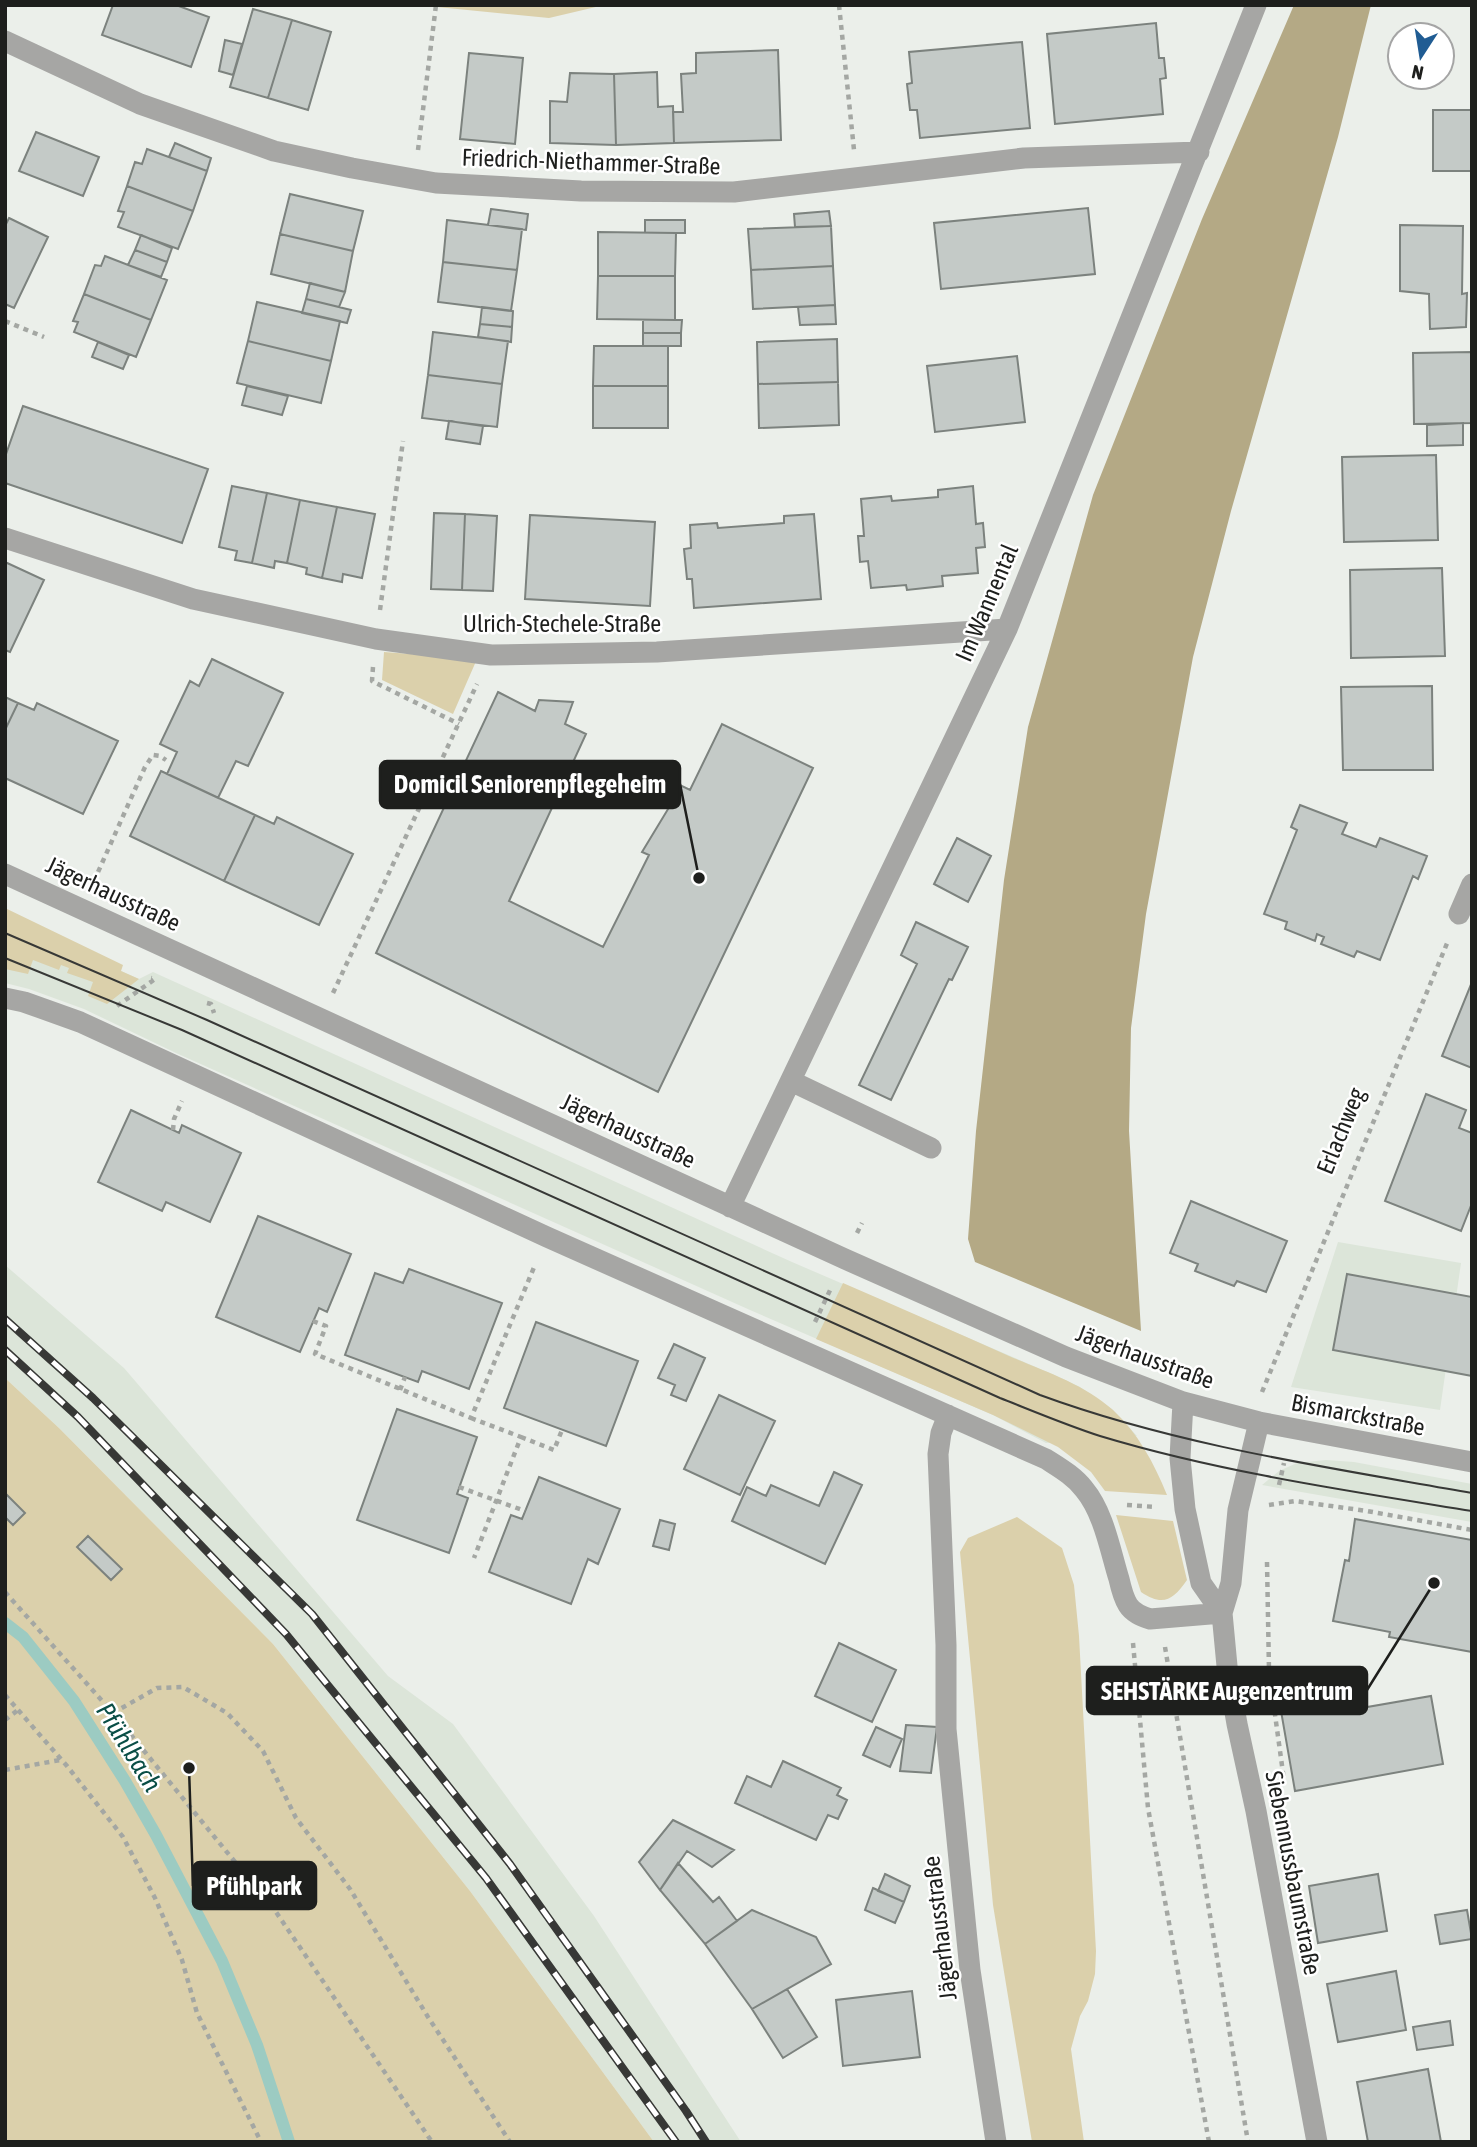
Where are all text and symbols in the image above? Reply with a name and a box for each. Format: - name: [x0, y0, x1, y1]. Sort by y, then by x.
- north arrow: [1386, 21, 1456, 91]
- text: N: [1410, 61, 1425, 85]
- street label: Friedrich-Niethammer-Straße: [461, 143, 721, 180]
- street label: Im Wannental: [950, 540, 1024, 666]
- street label: Ulrich-Stechele-Straße: [463, 610, 661, 637]
- callout: Domicil Seniorenpflegeheim: [380, 761, 680, 808]
- text: Domicil Seniorenpflegeheim: [394, 769, 666, 799]
- street label: Jägerhausstraße: [42, 851, 185, 936]
- street label: Erlachweg: [1311, 1083, 1370, 1178]
- street label: Jägerhausstraße: [557, 1088, 700, 1173]
- street label: Jägerhausstraße: [1072, 1319, 1218, 1394]
- street label: Bismarckstraße: [1289, 1388, 1427, 1441]
- callout: SEHSTÄRKE Augenzentrum: [1087, 1667, 1367, 1714]
- text: SEHSTÄRKE Augenzentrum: [1101, 1676, 1353, 1706]
- water label: Pfühlbach: [90, 1697, 168, 1797]
- street label: Siebennussbaumstraße: [1260, 1769, 1327, 1977]
- street label: Jägerhausstraße: [917, 1855, 962, 2002]
- callout: Pfühlpark: [193, 1862, 316, 1909]
- text: Pfühlpark: [206, 1871, 302, 1901]

